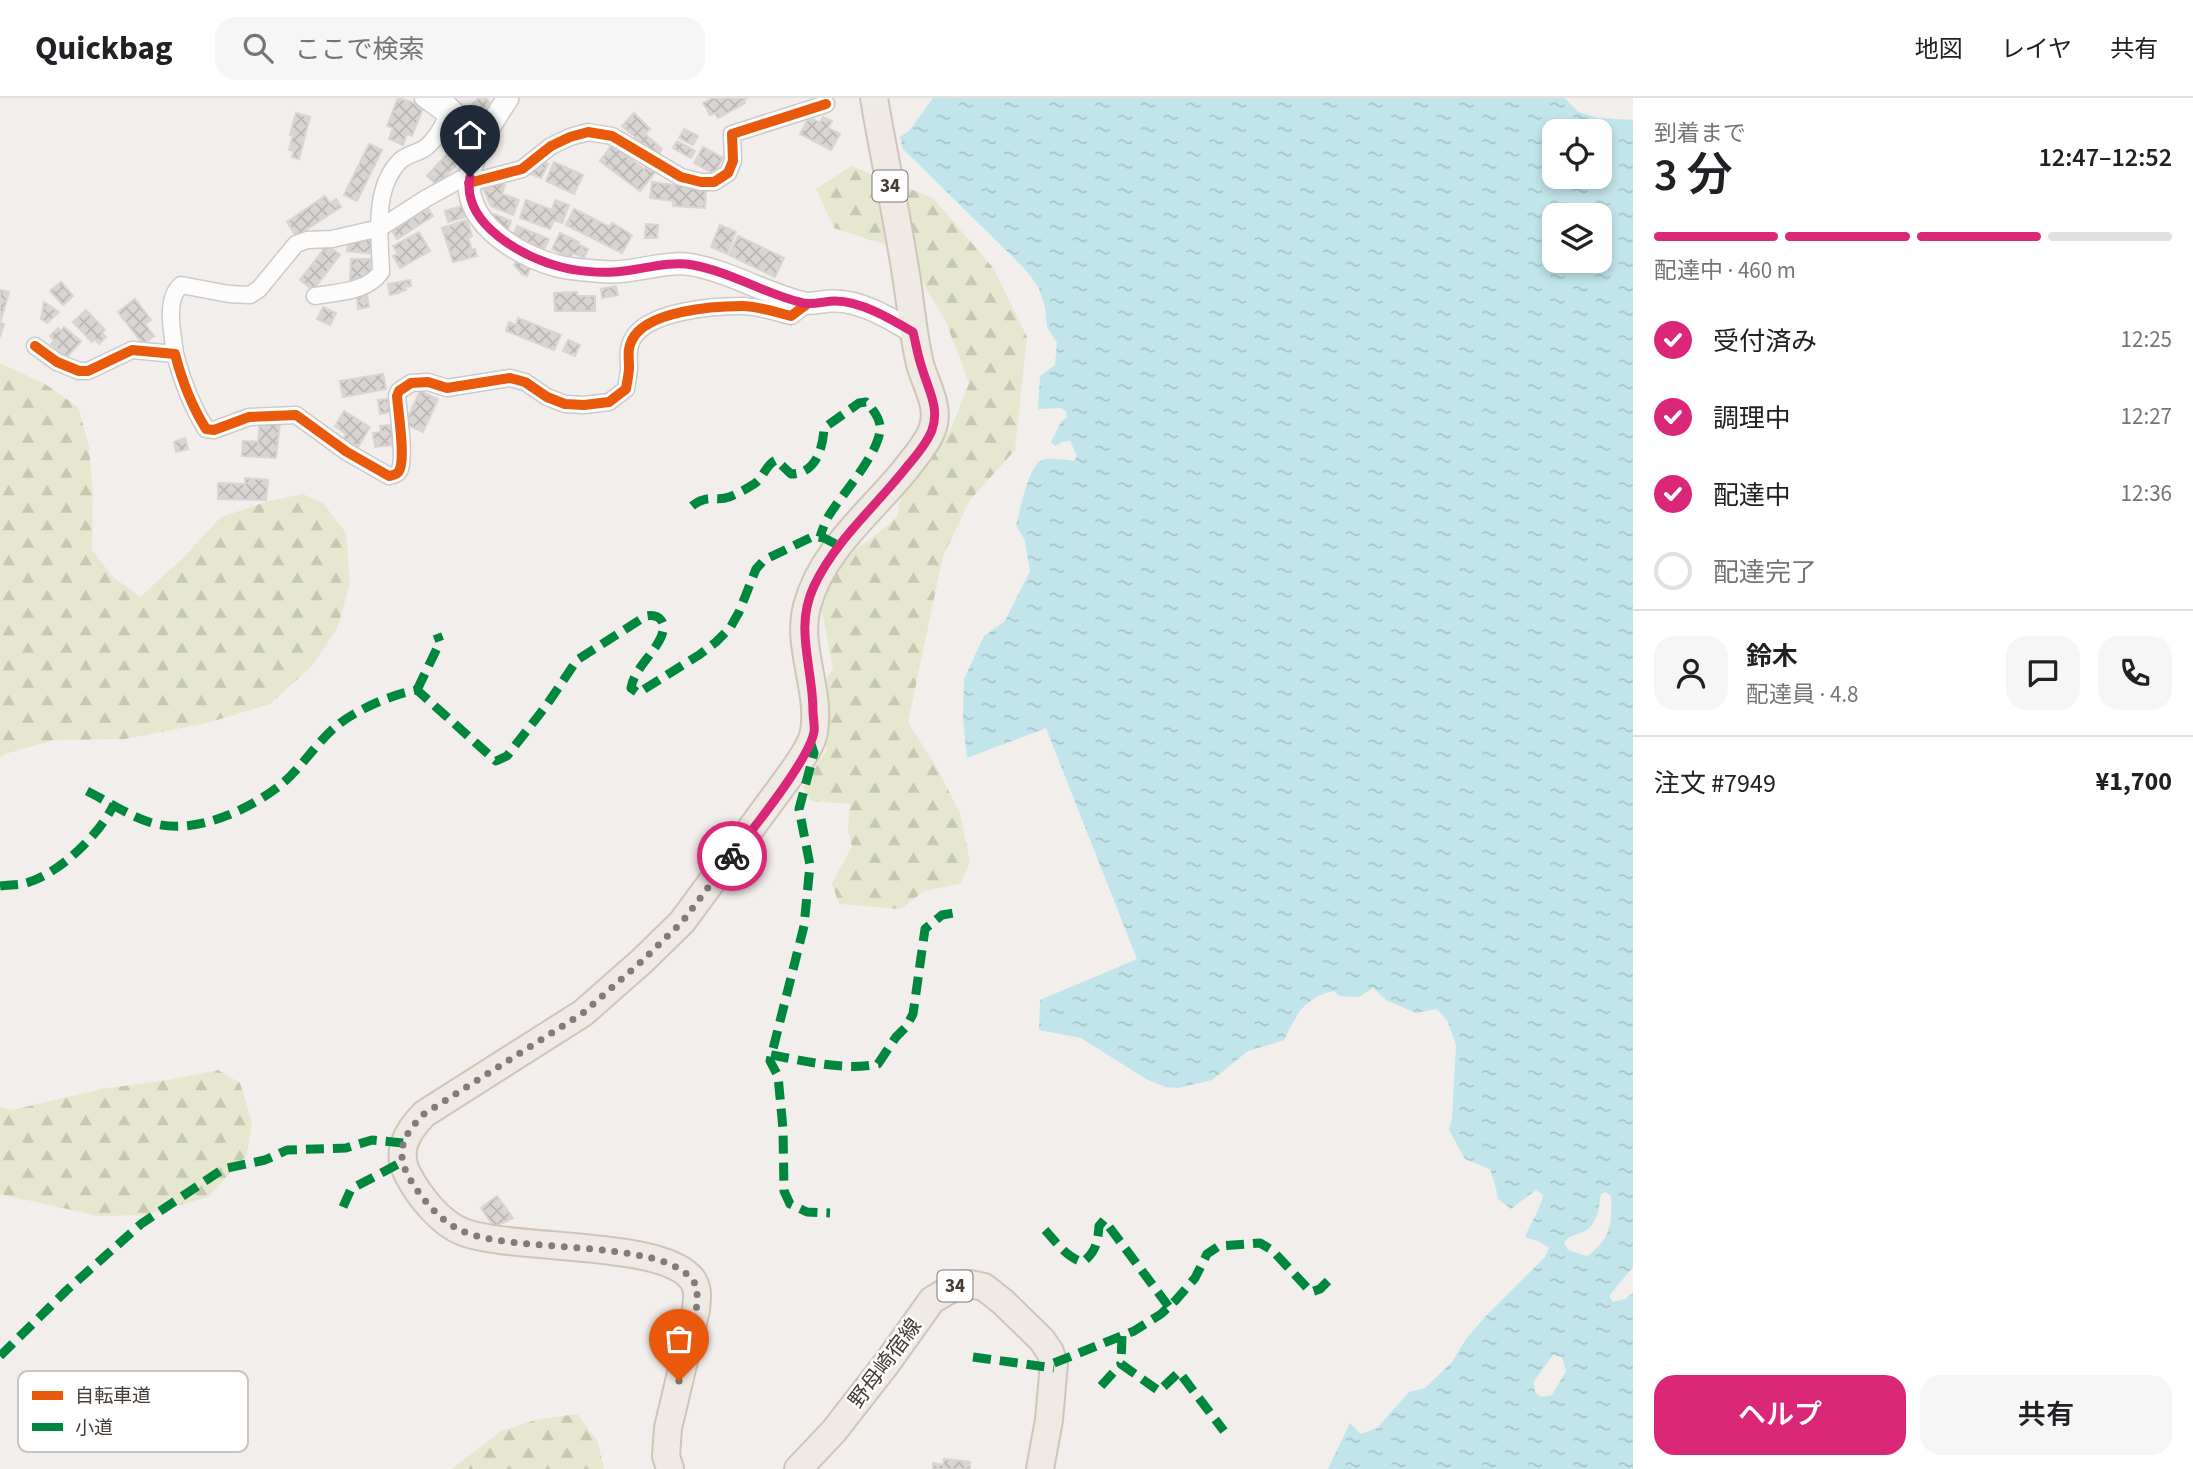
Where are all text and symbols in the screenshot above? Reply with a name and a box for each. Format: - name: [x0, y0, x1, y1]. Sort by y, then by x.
- search box: [215, 17, 705, 80]
- text: Quickbag: [35, 25, 173, 72]
- icon: search: [239, 29, 277, 67]
- text: ここで検索: [295, 31, 425, 68]
- text: 地図: [1915, 32, 1963, 67]
- text: レイヤ: [2001, 32, 2072, 67]
- text: 共有: [2110, 32, 2158, 67]
- pin: [440, 105, 500, 177]
- icon: home: [451, 116, 489, 154]
- text: 到着まで: [1654, 117, 1746, 150]
- map controls: [1542, 119, 1612, 273]
- button: locate: [1542, 119, 1612, 189]
- text: 12:47–12:52: [2039, 139, 2172, 176]
- text: 3 分: [1654, 143, 1733, 208]
- road number: 34: [872, 170, 908, 202]
- button: layers: [1542, 203, 1612, 273]
- text: 配達中 · 460 m: [1654, 254, 1796, 287]
- icon: check: [1654, 321, 1692, 359]
- text: 受付済み: [1713, 323, 1817, 360]
- text: 12:25: [2121, 323, 2172, 356]
- icon: check: [1654, 398, 1692, 436]
- text: 調理中: [1713, 400, 1791, 437]
- text: 12:27: [2121, 400, 2172, 433]
- icon: check: [1654, 475, 1692, 513]
- text: 配達中: [1713, 477, 1791, 514]
- text: 12:36: [2121, 477, 2172, 510]
- text: 配達完了: [1713, 554, 1817, 591]
- button: person: [1654, 636, 1728, 710]
- button: chat: [2006, 636, 2080, 710]
- button: phone: [2098, 636, 2172, 710]
- text: 鈴木: [1746, 638, 1798, 675]
- text: 配達員 · 4.8: [1746, 678, 1859, 711]
- text: ¥1,700: [2096, 763, 2172, 800]
- text: 注文 #7949: [1654, 765, 1776, 802]
- courier: [697, 821, 767, 891]
- icon: bike: [713, 837, 751, 875]
- road number: 34: [937, 1270, 972, 1302]
- pin: [649, 1309, 709, 1381]
- street label: 野母崎宿線: [841, 1312, 929, 1414]
- icon: bag: [660, 1320, 698, 1358]
- legend: [18, 1371, 248, 1452]
- button: ヘルプ: [1654, 1375, 1906, 1455]
- button: 共有: [1920, 1375, 2172, 1455]
- text: 自転車道: [75, 1383, 151, 1410]
- text: 小道: [75, 1415, 113, 1442]

